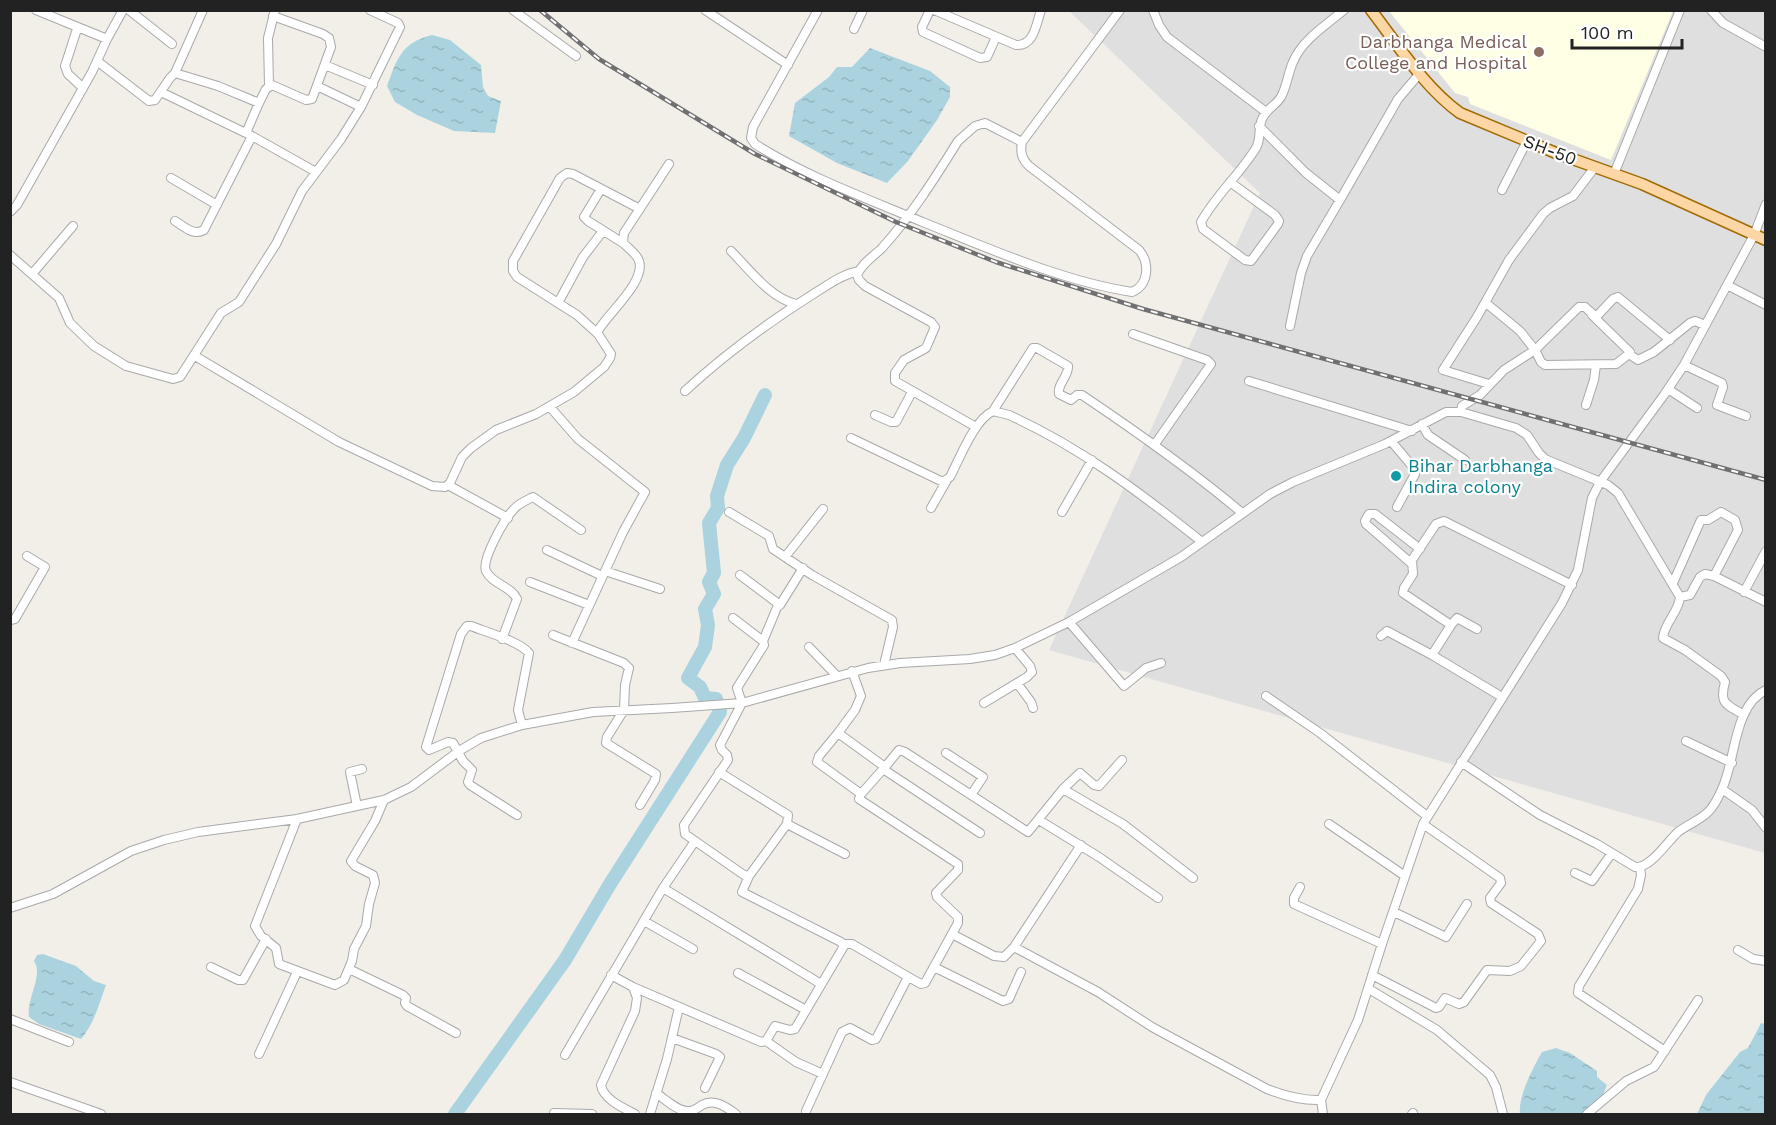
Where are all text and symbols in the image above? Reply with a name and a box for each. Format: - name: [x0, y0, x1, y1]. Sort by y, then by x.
- scale bar: [1572, 12, 1682, 50]
- text: 100 m: [1581, 22, 1634, 43]
- place label: Darbhanga Medical College and Hospital: [1345, 31, 1527, 73]
- marker: Darbhanga Medical College and Hospital: [1532, 45, 1546, 59]
- street label: SH-50: [1520, 130, 1580, 169]
- place label: Bihar Darbhanga Indira colony: [1408, 455, 1553, 497]
- marker: Bihar Darbhanga Indira colony: [1389, 469, 1403, 483]

